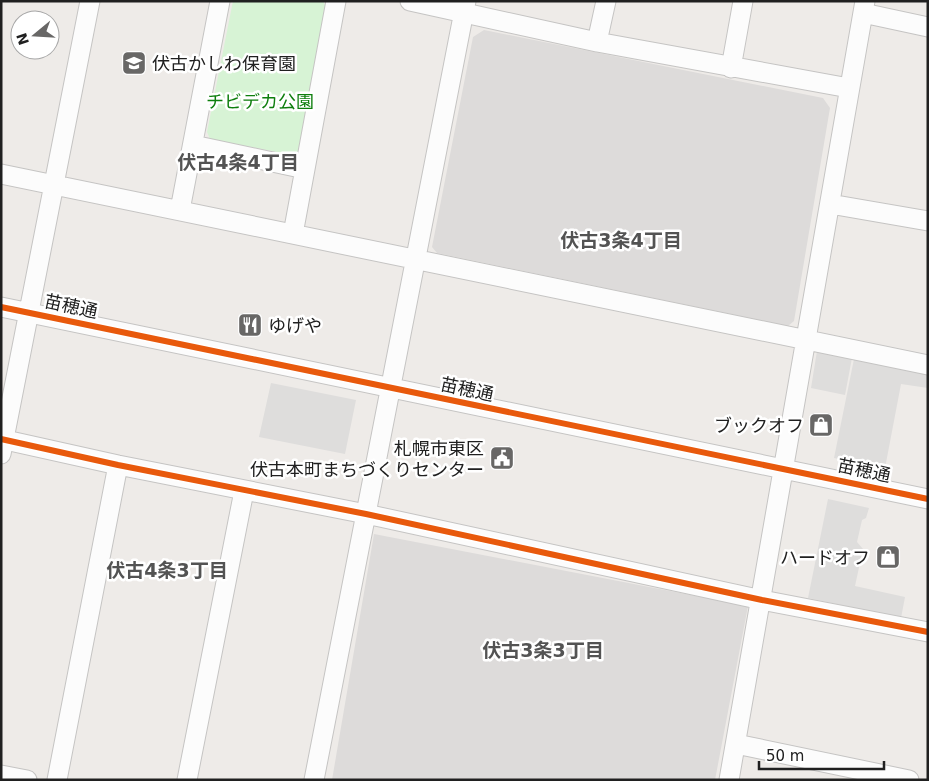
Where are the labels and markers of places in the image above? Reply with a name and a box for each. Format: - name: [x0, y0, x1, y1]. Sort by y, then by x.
- school or university icon: 伏古かしわ保育園: [121, 50, 147, 76]
- place label: 伏古かしわ保育園: [152, 53, 296, 74]
- restaurant icon: ゆげや: [237, 312, 263, 338]
- place label: ゆげや: [268, 315, 322, 336]
- shop icon: ブックオフ: [808, 412, 834, 438]
- place label: ブックオフ: [714, 415, 804, 436]
- place label: 札幌市東区 伏古本町まちづくりセンター: [250, 438, 484, 480]
- public building icon: 札幌市東区 伏古本町まちづくりセンター: [489, 445, 515, 471]
- shop icon: ハードオフ: [875, 544, 901, 570]
- place label: ハードオフ: [780, 547, 870, 568]

